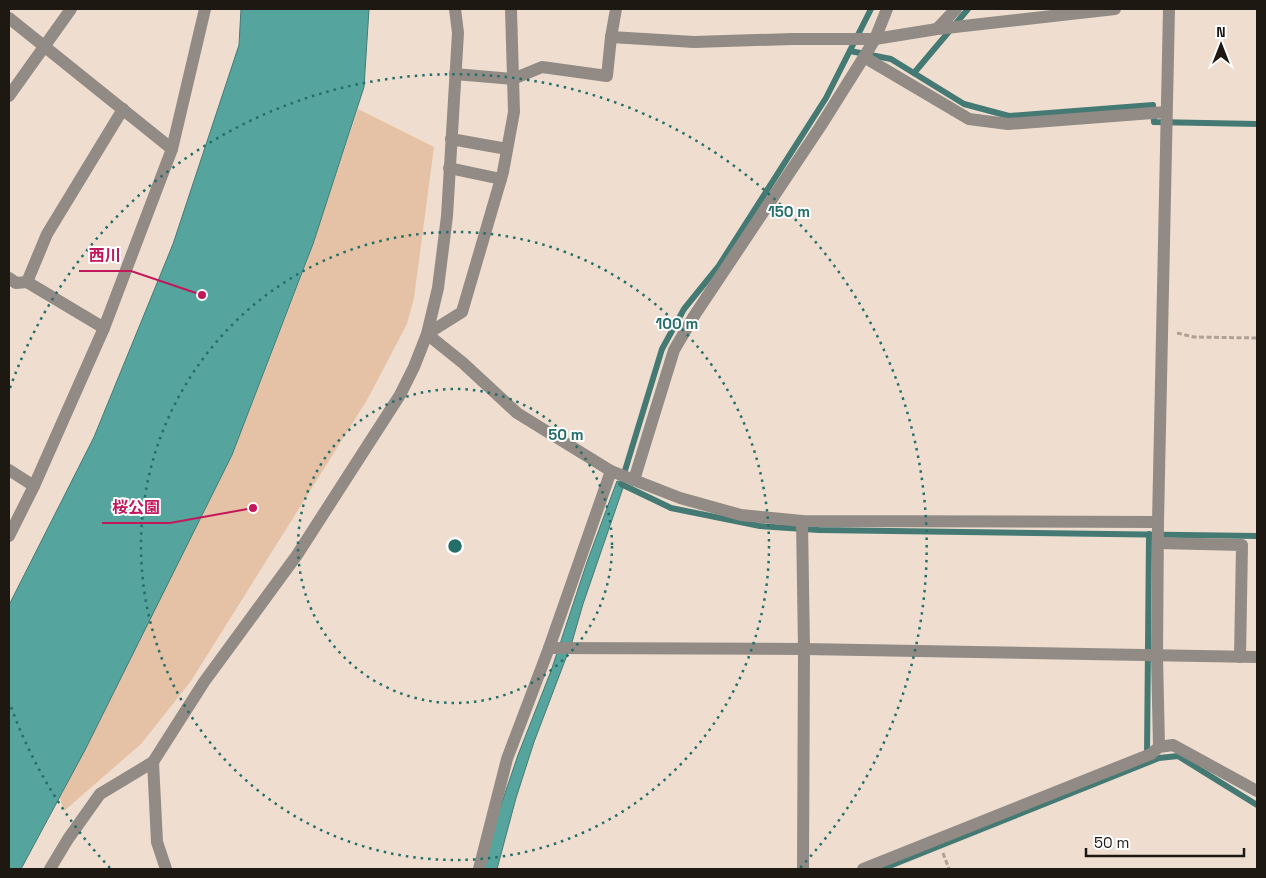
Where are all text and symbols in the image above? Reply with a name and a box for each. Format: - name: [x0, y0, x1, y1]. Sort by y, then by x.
- north arrow: [1196, 20, 1246, 70]
- text: N: [1216, 23, 1226, 41]
- text: 150 m: [768, 202, 810, 221]
- callout: 西川: [79, 240, 131, 271]
- text: 西川: [89, 245, 121, 266]
- text: 100 m: [656, 314, 698, 333]
- text: 50 m: [548, 425, 584, 444]
- callout: 桜公園: [102, 492, 170, 523]
- text: 桜公園: [112, 497, 160, 518]
- centre of rings: [446, 537, 464, 555]
- scale bar: [1086, 826, 1244, 858]
- text: 50 m: [1094, 833, 1129, 852]

